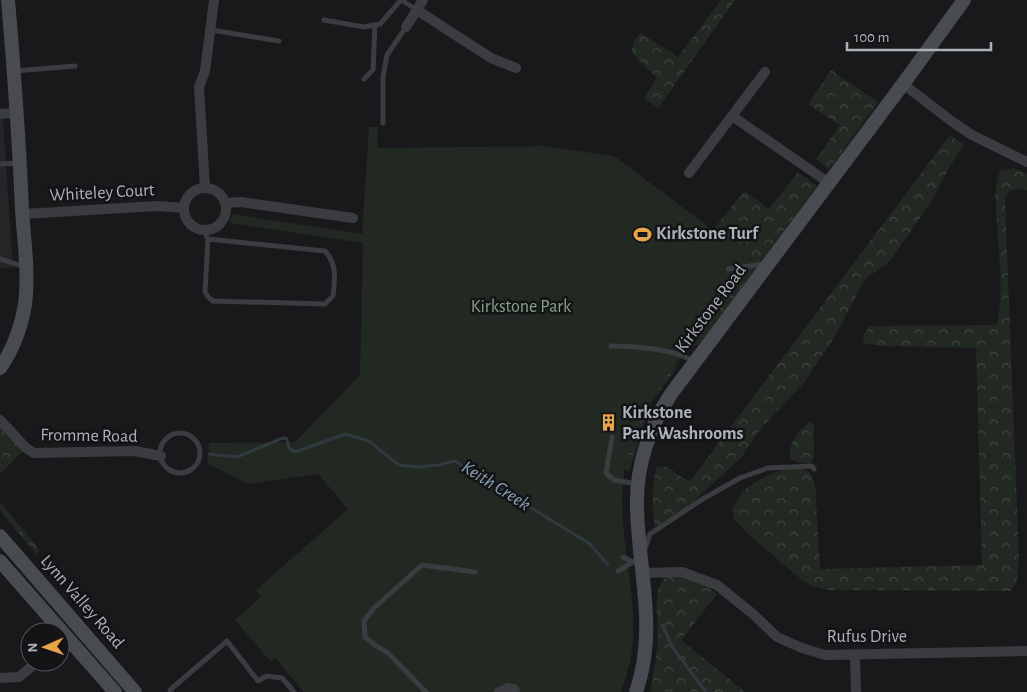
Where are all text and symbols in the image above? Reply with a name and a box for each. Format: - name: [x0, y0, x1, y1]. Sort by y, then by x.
- scale bar: [847, 20, 991, 52]
- text: 100 m: [854, 30, 889, 45]
- street label: Whiteley Court: [49, 181, 155, 205]
- sports icon: Kirkstone Turf: [632, 224, 652, 244]
- place label: Kirkstone Turf: [656, 225, 760, 243]
- street label: Kirkstone Road: [672, 261, 750, 357]
- park label: Kirkstone Park: [471, 298, 572, 316]
- place label: Kirkstone Park Washrooms: [622, 404, 744, 443]
- building icon: Kirkstone Park Washrooms: [598, 413, 618, 433]
- street label: Fromme Road: [40, 426, 138, 446]
- water label: Keith Creek: [458, 457, 534, 515]
- street label: Lynn Valley Road: [37, 552, 127, 652]
- north arrow: [20, 622, 70, 672]
- street label: Rufus Drive: [827, 628, 907, 646]
- text: N: [26, 642, 40, 653]

